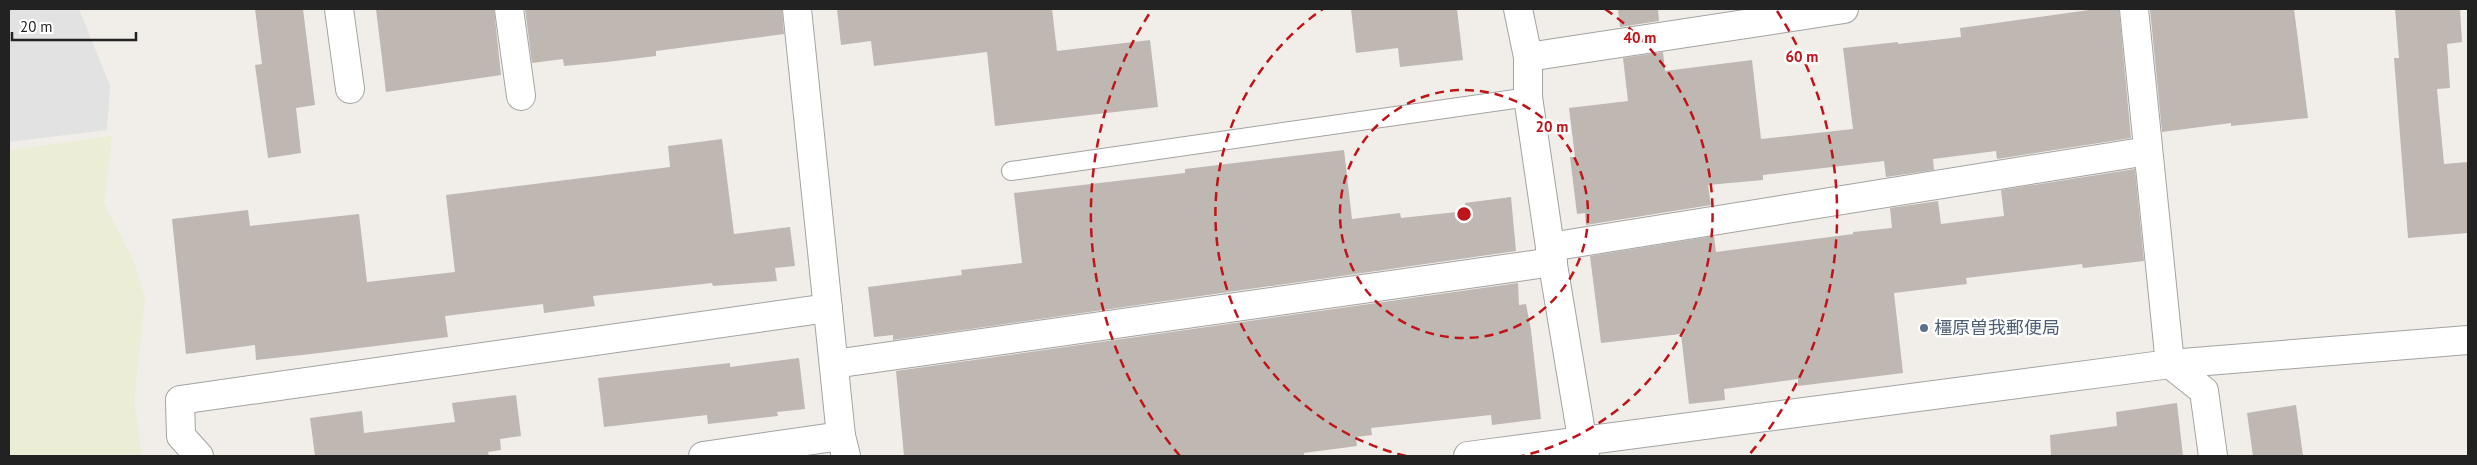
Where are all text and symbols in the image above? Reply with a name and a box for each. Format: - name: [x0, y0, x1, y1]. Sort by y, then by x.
- scale bar: [12, 10, 136, 42]
- text: 20 m: [20, 17, 53, 36]
- text: 40 m: [1624, 28, 1656, 47]
- text: 60 m: [1786, 47, 1818, 66]
- text: 20 m: [1536, 117, 1568, 136]
- centre of rings: [1455, 205, 1473, 223]
- place label: 橿原曽我郵便局: [1934, 316, 2060, 339]
- marker: 橿原曽我郵便局: [1918, 322, 1930, 334]

